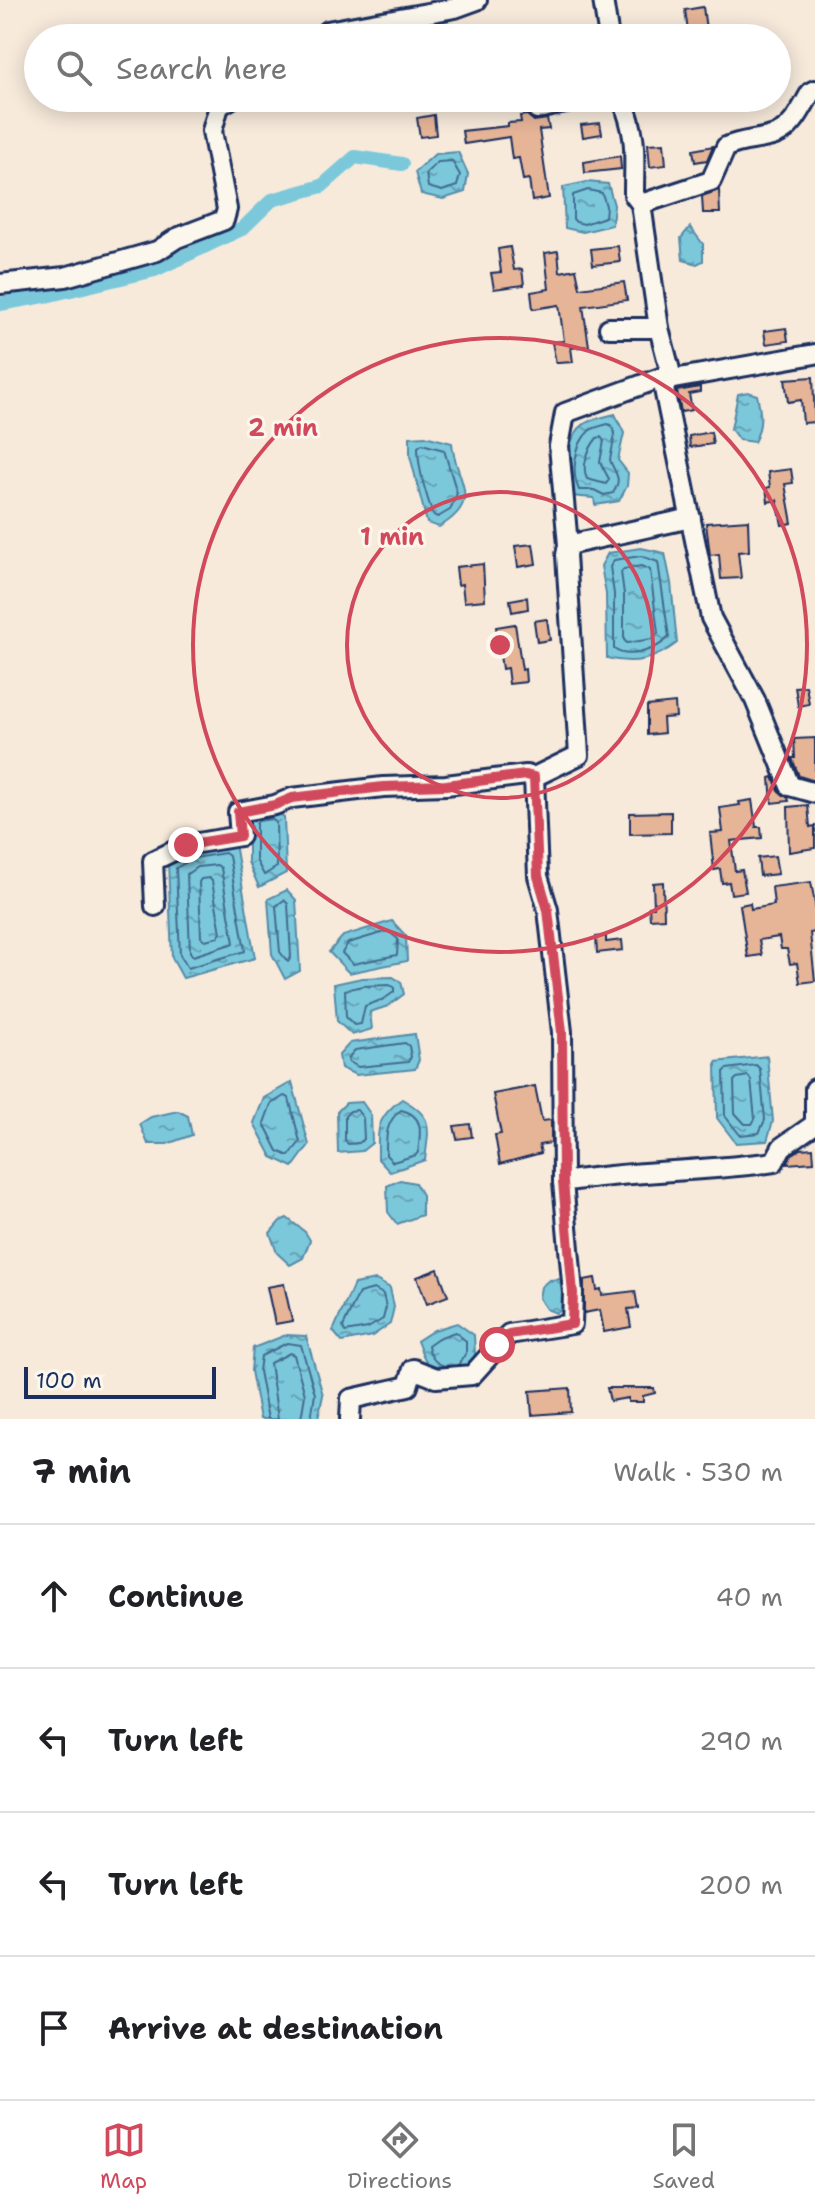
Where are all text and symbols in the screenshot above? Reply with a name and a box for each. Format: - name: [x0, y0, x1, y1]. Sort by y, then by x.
- search box: [24, 24, 791, 112]
- icon: search: [52, 46, 96, 90]
- text: Search here: [116, 48, 287, 89]
- text: 2 min: [248, 412, 318, 444]
- text: 1 min: [360, 521, 424, 553]
- centre of rings: [486, 631, 514, 659]
- route end: [168, 827, 204, 863]
- route start: [479, 1327, 515, 1363]
- scale bar: [24, 1363, 216, 1399]
- text: 100 m: [36, 1366, 102, 1395]
- text: 7 min: [32, 1448, 131, 1494]
- text: Walk · 530 m: [613, 1454, 783, 1489]
- icon: ahead: [32, 1574, 76, 1618]
- text: Continue: [108, 1576, 244, 1617]
- text: 40 m: [716, 1579, 783, 1614]
- icon: left: [32, 1718, 76, 1762]
- text: Turn left: [108, 1720, 243, 1761]
- text: 290 m: [699, 1723, 783, 1758]
- icon: left: [32, 1862, 76, 1906]
- text: Turn left: [108, 1864, 243, 1905]
- text: 200 m: [698, 1867, 783, 1902]
- icon: arrive: [32, 2006, 76, 2050]
- text: Arrive at destination: [108, 2008, 443, 2049]
- tab: Map: [100, 2118, 147, 2195]
- tab: Directions: [347, 2118, 452, 2195]
- tab: Saved: [652, 2118, 715, 2195]

